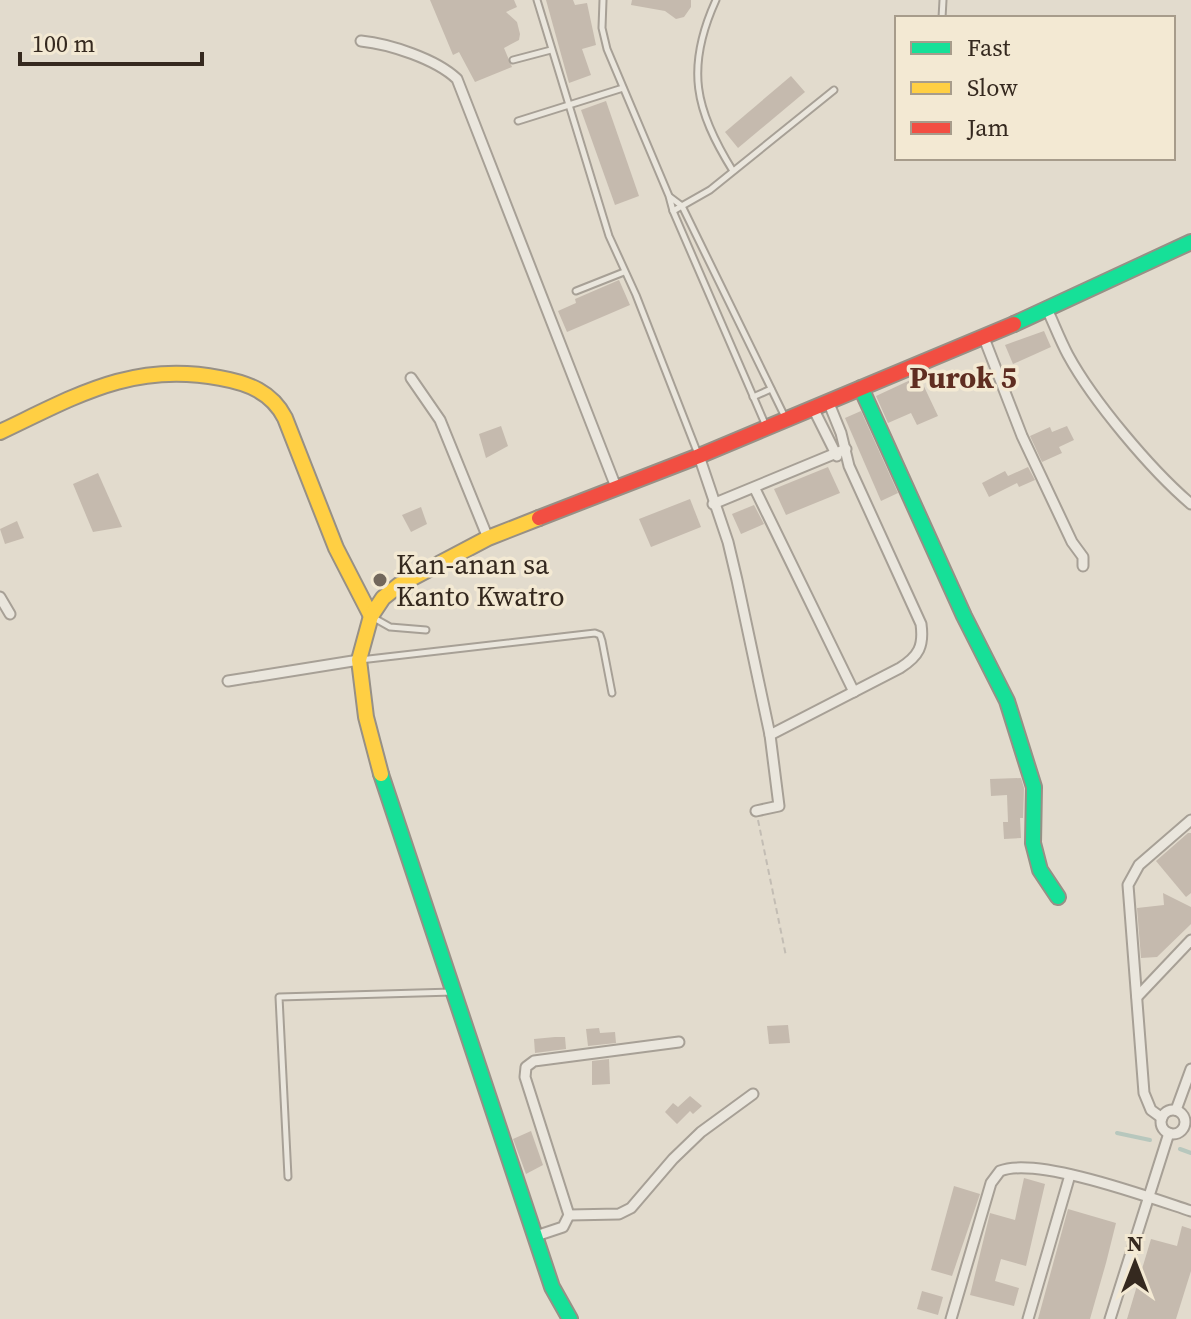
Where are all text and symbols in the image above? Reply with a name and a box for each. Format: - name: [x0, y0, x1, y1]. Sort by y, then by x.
- scale bar: [20, 16, 202, 66]
- legend: [895, 16, 1175, 160]
- text: 100 m: [32, 27, 95, 60]
- text: Fast: [967, 31, 1011, 64]
- text: Slow: [967, 71, 1018, 104]
- text: Jam: [966, 111, 1009, 144]
- district label: Purok 5: [909, 357, 1017, 398]
- place label: Kan-anan sa Kanto Kwatro: [396, 545, 565, 615]
- marker: Kan-anan sa Kanto Kwatro: [371, 571, 389, 589]
- north arrow: [1095, 1223, 1175, 1303]
- text: N: [1127, 1228, 1143, 1258]

